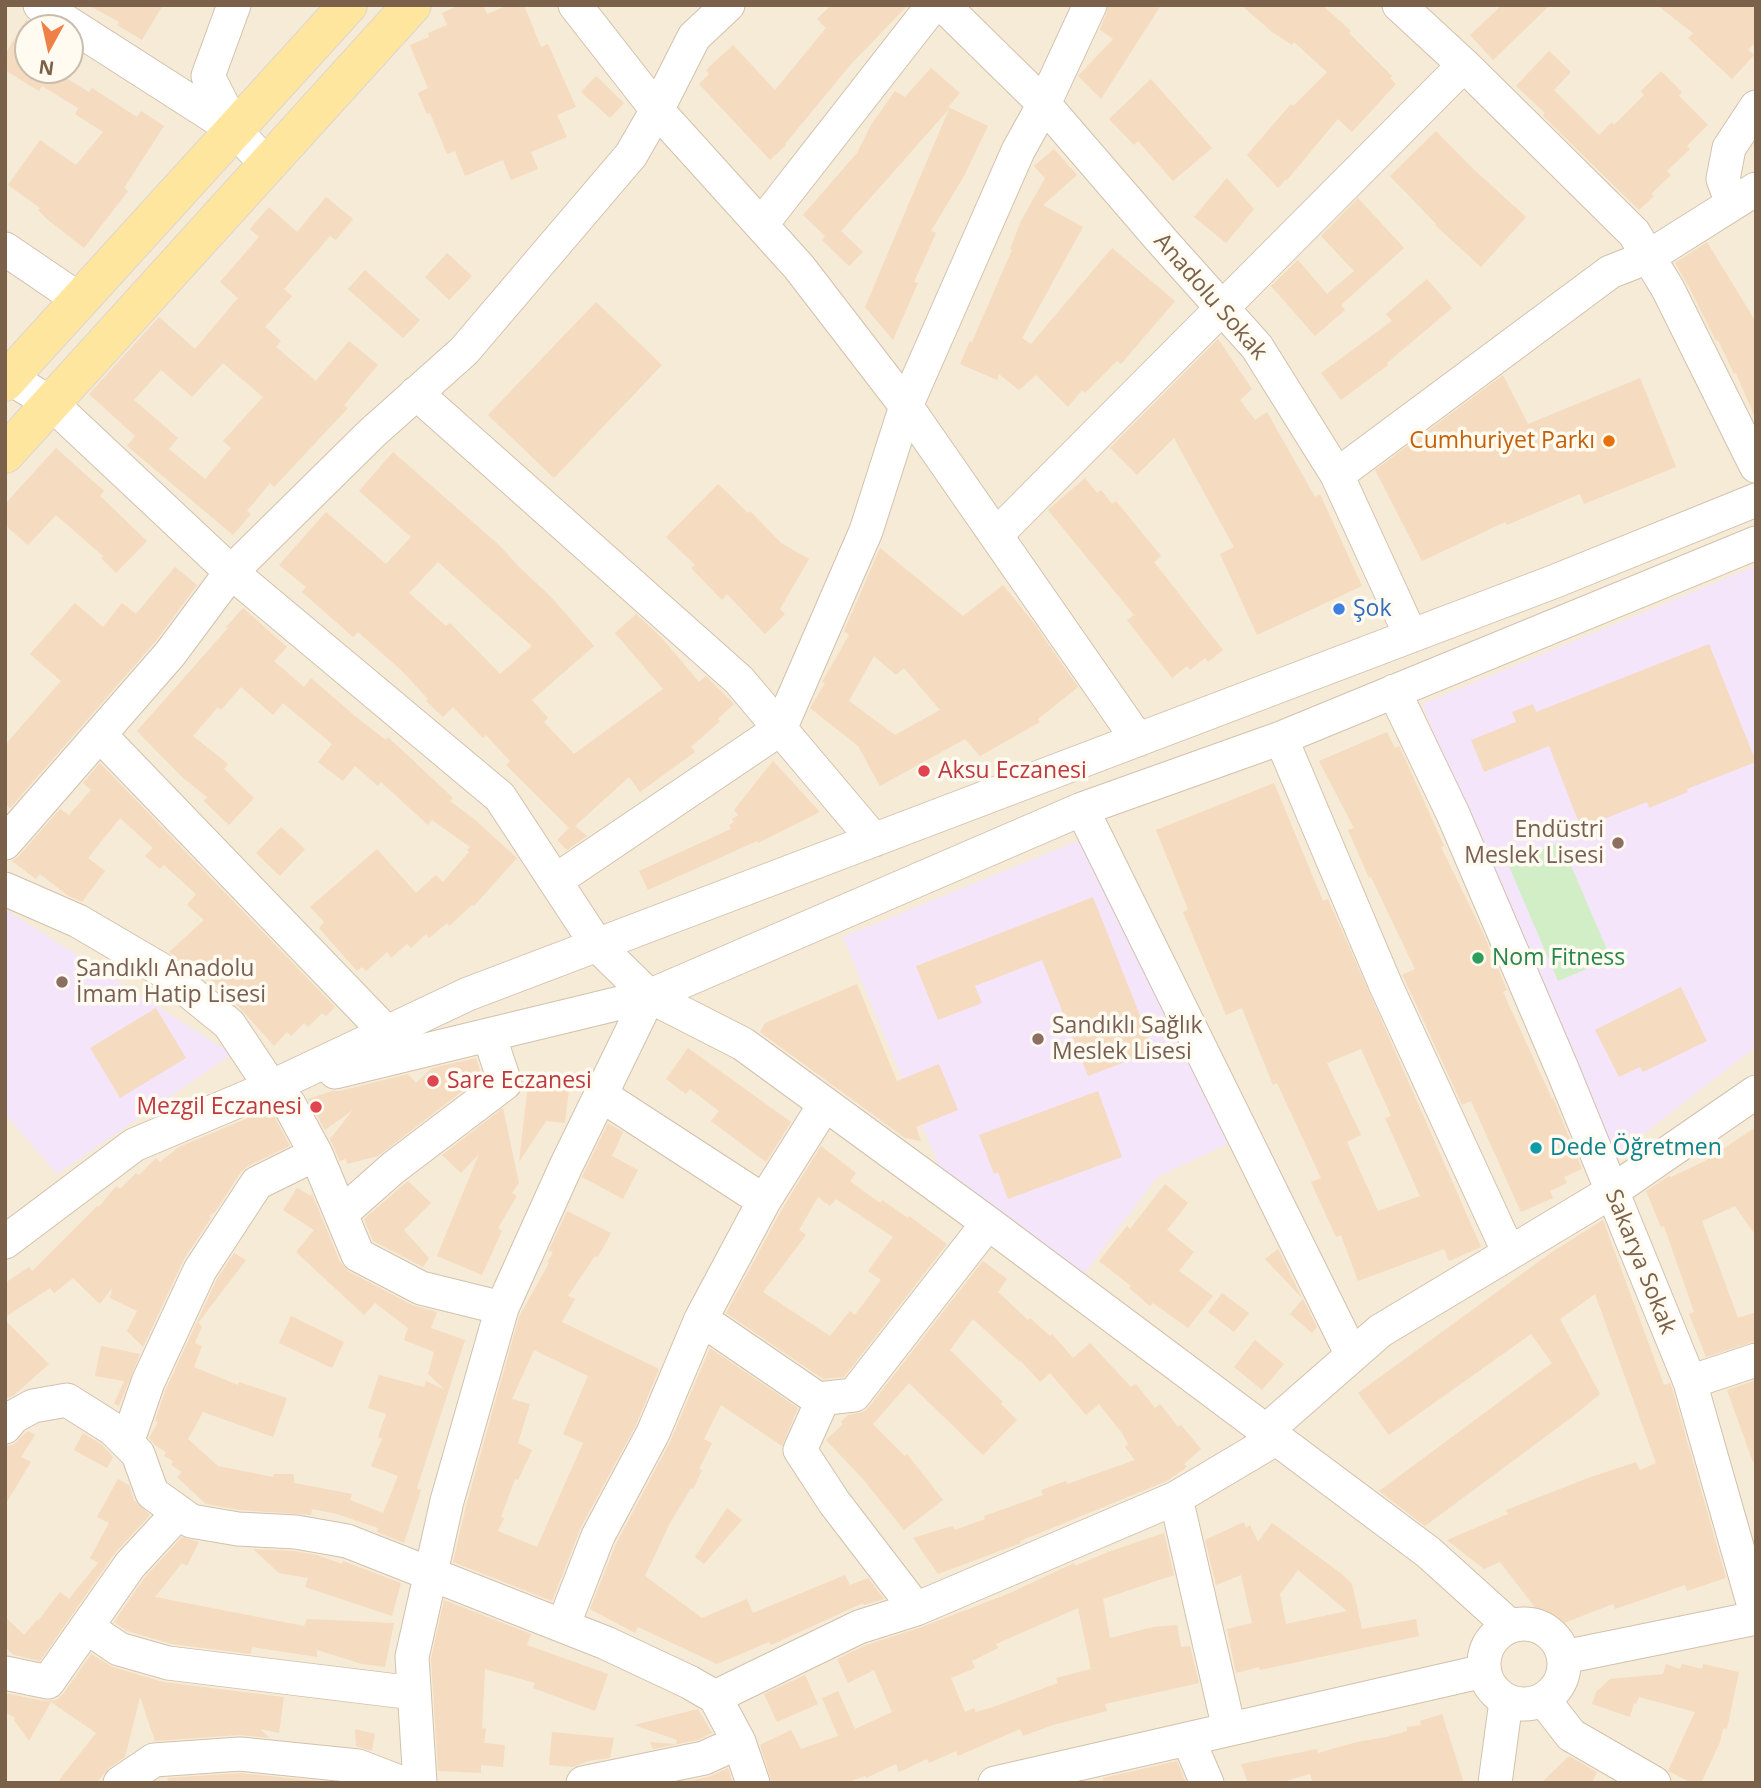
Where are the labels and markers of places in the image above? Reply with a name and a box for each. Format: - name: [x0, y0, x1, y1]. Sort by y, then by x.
- place label: Cumhuriyet Parkı: [1409, 427, 1595, 455]
- marker: Cumhuriyet Parkı: [1601, 433, 1617, 449]
- place label: Şok: [1353, 595, 1392, 623]
- marker: Şok: [1331, 601, 1347, 617]
- place label: Aksu Eczanesi: [938, 757, 1087, 785]
- marker: Aksu Eczanesi: [916, 763, 932, 779]
- place label: Endüstri Meslek Lisesi: [1464, 816, 1604, 870]
- marker: Endüstri Meslek Lisesi: [1610, 835, 1626, 851]
- place label: Nom Fitness: [1492, 944, 1625, 972]
- marker: Nom Fitness: [1470, 950, 1486, 966]
- place label: Sandıklı Anadolu İmam Hatip Lisesi: [76, 955, 266, 1009]
- marker: Sandıklı Anadolu İmam Hatip Lisesi: [54, 974, 70, 990]
- place label: Sandıklı Sağlık Meslek Lisesi: [1052, 1012, 1203, 1066]
- marker: Sandıklı Sağlık Meslek Lisesi: [1030, 1031, 1046, 1047]
- place label: Sare Eczanesi: [447, 1067, 592, 1095]
- marker: Sare Eczanesi: [425, 1073, 441, 1089]
- place label: Mezgil Eczanesi: [136, 1093, 302, 1121]
- marker: Mezgil Eczanesi: [308, 1099, 324, 1115]
- place label: Dede Öğretmen: [1550, 1134, 1722, 1162]
- marker: Dede Öğretmen: [1528, 1140, 1544, 1156]

